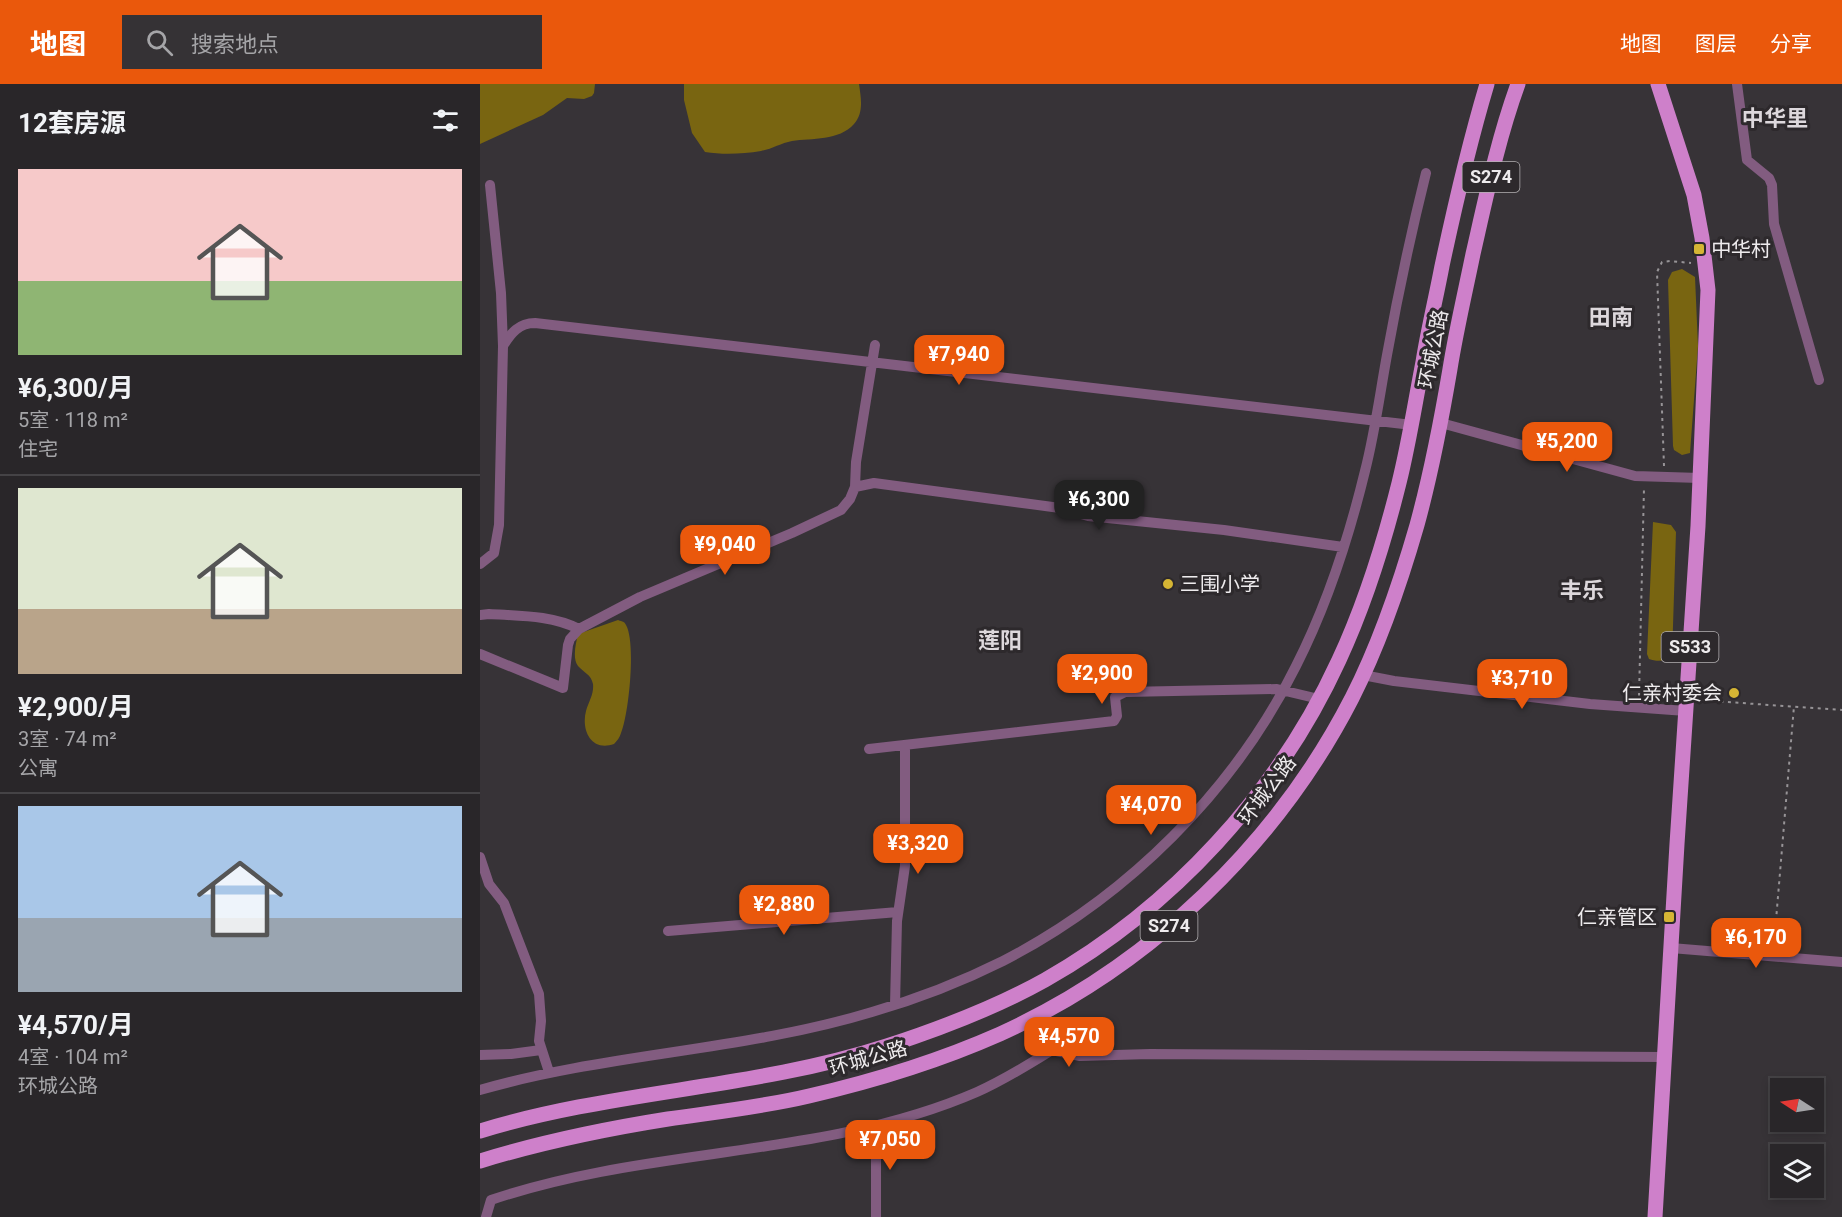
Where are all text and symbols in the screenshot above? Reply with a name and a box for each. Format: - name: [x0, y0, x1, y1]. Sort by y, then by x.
- search box: [122, 15, 542, 69]
- icon: search: [143, 26, 176, 59]
- text: 地图: [30, 28, 86, 61]
- text: 搜索地点: [191, 32, 279, 57]
- text: 地图: [1620, 32, 1662, 56]
- text: 图层: [1695, 32, 1737, 56]
- text: 分享: [1770, 32, 1812, 56]
- icon: filters: [429, 104, 462, 137]
- district label: 中华里: [1742, 106, 1808, 131]
- text: 12套房源: [18, 108, 126, 138]
- road number: S274: [1462, 162, 1520, 192]
- icon: home: [186, 208, 294, 316]
- place label: 中华村: [1711, 237, 1771, 261]
- marker: 中华村: [1692, 242, 1706, 256]
- district label: 田南: [1589, 305, 1633, 330]
- street label: 环城公路: [1414, 307, 1452, 391]
- pin: ¥7,940: [910, 335, 1008, 386]
- text: ¥7,940: [928, 342, 990, 366]
- text: ¥6,300/月: [18, 373, 134, 403]
- text: 5室 · 118 m²: [18, 408, 128, 432]
- pin: ¥5,200: [1518, 422, 1616, 473]
- text: ¥5,200: [1536, 429, 1598, 453]
- text: 住宅: [18, 437, 58, 461]
- pin: ¥6,300: [1050, 480, 1148, 531]
- text: ¥6,300: [1068, 487, 1130, 511]
- pin: ¥9,040: [676, 525, 774, 576]
- icon: home: [186, 527, 294, 635]
- text: ¥9,040: [694, 532, 756, 556]
- place label: 三围小学: [1180, 572, 1260, 596]
- marker: 三围小学: [1161, 577, 1175, 591]
- district label: 丰乐: [1560, 578, 1604, 603]
- district label: 莲阳: [978, 628, 1022, 653]
- road number: S533: [1662, 632, 1718, 662]
- pin: ¥2,900: [1053, 654, 1151, 705]
- pin: ¥3,710: [1473, 659, 1571, 710]
- text: ¥2,900: [1071, 661, 1133, 685]
- text: ¥3,710: [1491, 666, 1553, 690]
- place label: 仁亲村委会: [1622, 681, 1722, 705]
- marker: 仁亲村委会: [1727, 686, 1741, 700]
- text: ¥2,900/月: [18, 692, 134, 722]
- text: 3室 · 74 m²: [18, 727, 117, 751]
- street label: 环城公路: [1233, 751, 1301, 829]
- text: 公寓: [18, 756, 58, 780]
- pin: ¥4,070: [1102, 785, 1200, 836]
- text: ¥4,070: [1120, 792, 1182, 816]
- pin: ¥3,320: [869, 824, 967, 875]
- text: ¥3,320: [887, 831, 949, 855]
- icon: home: [186, 845, 294, 953]
- pin: ¥2,880: [735, 885, 833, 936]
- text: ¥2,880: [753, 892, 815, 916]
- place label: 仁亲管区: [1577, 905, 1657, 929]
- marker: 仁亲管区: [1662, 910, 1676, 924]
- road number: S274: [1140, 911, 1198, 941]
- pin: ¥6,170: [1707, 918, 1805, 969]
- text: ¥6,170: [1725, 925, 1787, 949]
- text: ¥4,570/月: [18, 1010, 134, 1040]
- pin: ¥4,570: [1020, 1017, 1118, 1068]
- text: ¥4,570: [1038, 1024, 1100, 1048]
- street label: 环城公路: [826, 1035, 910, 1081]
- text: 4室 · 104 m²: [18, 1045, 128, 1069]
- text: 环城公路: [18, 1074, 98, 1098]
- north arrow: [1770, 1078, 1824, 1132]
- map controls: [1770, 1078, 1824, 1198]
- pin: ¥7,050: [841, 1120, 939, 1171]
- text: ¥7,050: [859, 1127, 921, 1151]
- button: layers: [1770, 1144, 1824, 1198]

